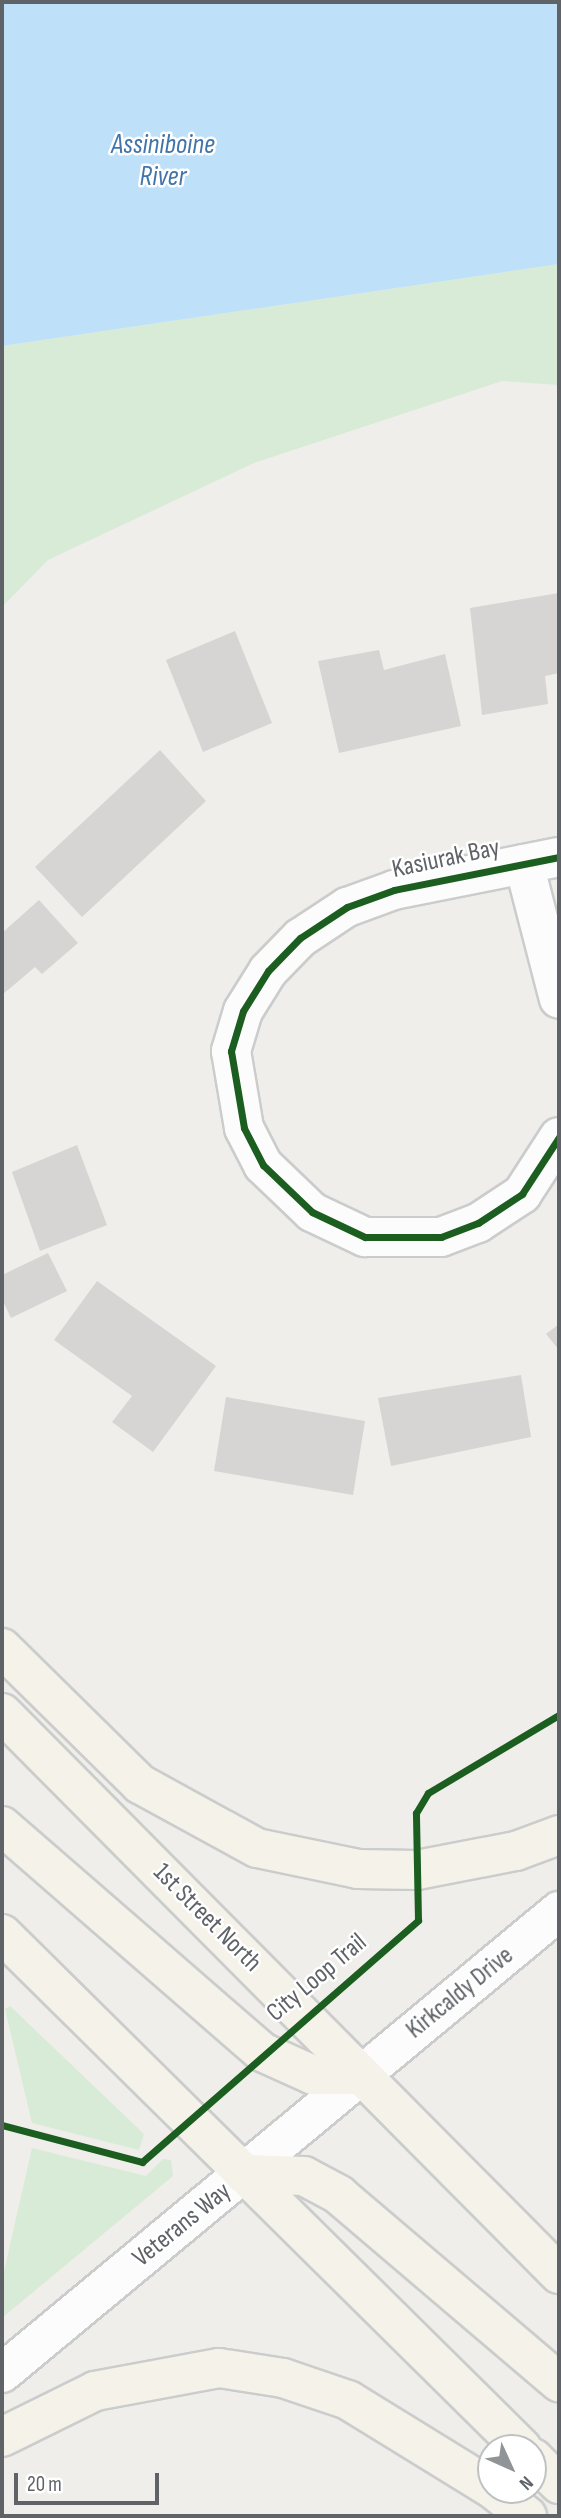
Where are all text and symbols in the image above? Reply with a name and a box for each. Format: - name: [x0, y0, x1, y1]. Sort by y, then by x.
- water label: Assiniboine River: [111, 128, 215, 194]
- street label: Kasiurak Bay: [389, 832, 503, 886]
- street label: 1st Street North: [146, 1857, 268, 1979]
- street label: City Loop Trail: [261, 1927, 373, 2029]
- street label: Kirkcaldy Drive: [400, 1940, 520, 2046]
- street label: Veterans Way: [127, 2176, 237, 2274]
- north arrow: [477, 2434, 547, 2504]
- scale bar: [18, 2458, 163, 2502]
- text: N: [514, 2471, 538, 2495]
- text: 20 m: [27, 2472, 62, 2497]

